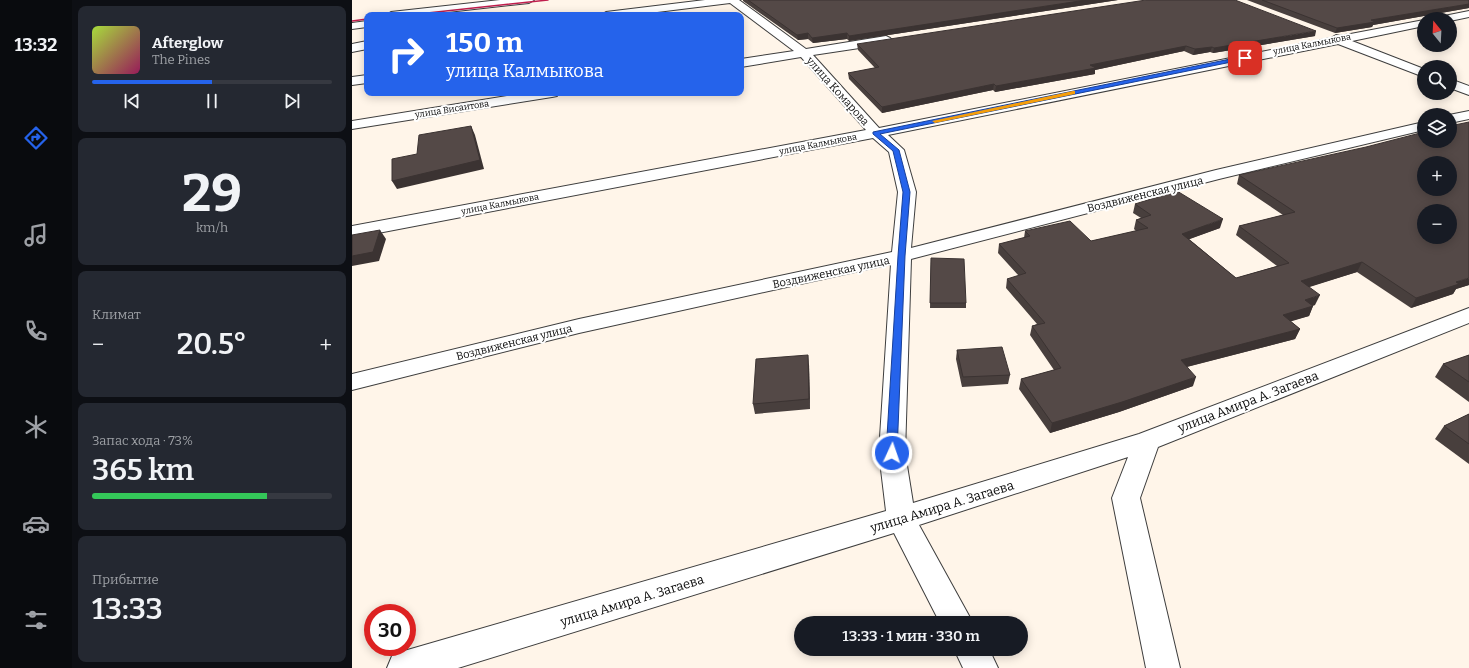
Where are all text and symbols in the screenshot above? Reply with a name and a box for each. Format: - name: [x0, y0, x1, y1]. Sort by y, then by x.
- north arrow: [1417, 12, 1457, 52]
- map controls: [1417, 12, 1457, 244]
- text: 150 m: [446, 26, 523, 59]
- icon: right: [380, 28, 432, 80]
- street label: улица Калмыкова: [1271, 32, 1352, 57]
- text: 13:32: [15, 34, 57, 56]
- text: Afterglow: [152, 34, 223, 52]
- pin: [1228, 41, 1262, 75]
- icon: arrive: [1234, 47, 1256, 69]
- text: The Pines: [152, 52, 210, 67]
- street label: улица Комарова: [803, 54, 872, 128]
- text: улица Калмыкова: [446, 60, 604, 82]
- button: search: [1417, 60, 1457, 100]
- icon: previous: [121, 90, 143, 112]
- icon: pause: [201, 90, 223, 112]
- icon: next: [281, 90, 303, 112]
- street label: улица Висаитова: [413, 98, 490, 120]
- button: layers: [1417, 108, 1457, 148]
- icon: directions: [22, 124, 50, 152]
- street label: улица Калмыкова: [777, 132, 858, 157]
- button: +: [1417, 156, 1457, 196]
- text: 29: [182, 162, 242, 225]
- street label: Воздвиженская улица: [1086, 174, 1205, 215]
- street label: улица Калмыкова: [459, 192, 540, 217]
- button: −: [1417, 204, 1457, 244]
- text: km/h: [196, 220, 228, 235]
- icon: music: [22, 221, 50, 249]
- street label: Воздвиженская улица: [771, 254, 891, 291]
- text: Климат: [92, 307, 141, 322]
- icon: phone: [22, 317, 50, 345]
- street label: Воздвиженская улица: [455, 322, 574, 363]
- text: 20.5°: [177, 326, 247, 362]
- text: −: [92, 331, 104, 358]
- text: +: [319, 331, 332, 358]
- street label: улица Амира А. Загаева: [1175, 368, 1321, 436]
- icon: climate: [22, 413, 50, 441]
- position arrow: [871, 432, 913, 474]
- text: Запас хода · 73%: [92, 433, 193, 448]
- text: 365 km: [92, 452, 194, 488]
- street label: улица Амира А. Загаева: [868, 477, 1016, 536]
- icon: car: [22, 510, 50, 538]
- street label: улица Амира А. Загаева: [558, 571, 706, 630]
- text: Прибытие: [92, 572, 159, 587]
- text: 13:33: [92, 591, 163, 627]
- speed limit sign: 30: [364, 604, 416, 656]
- icon: filters: [22, 606, 50, 634]
- text: 13:33 · 1 мин · 330 m: [842, 627, 980, 645]

